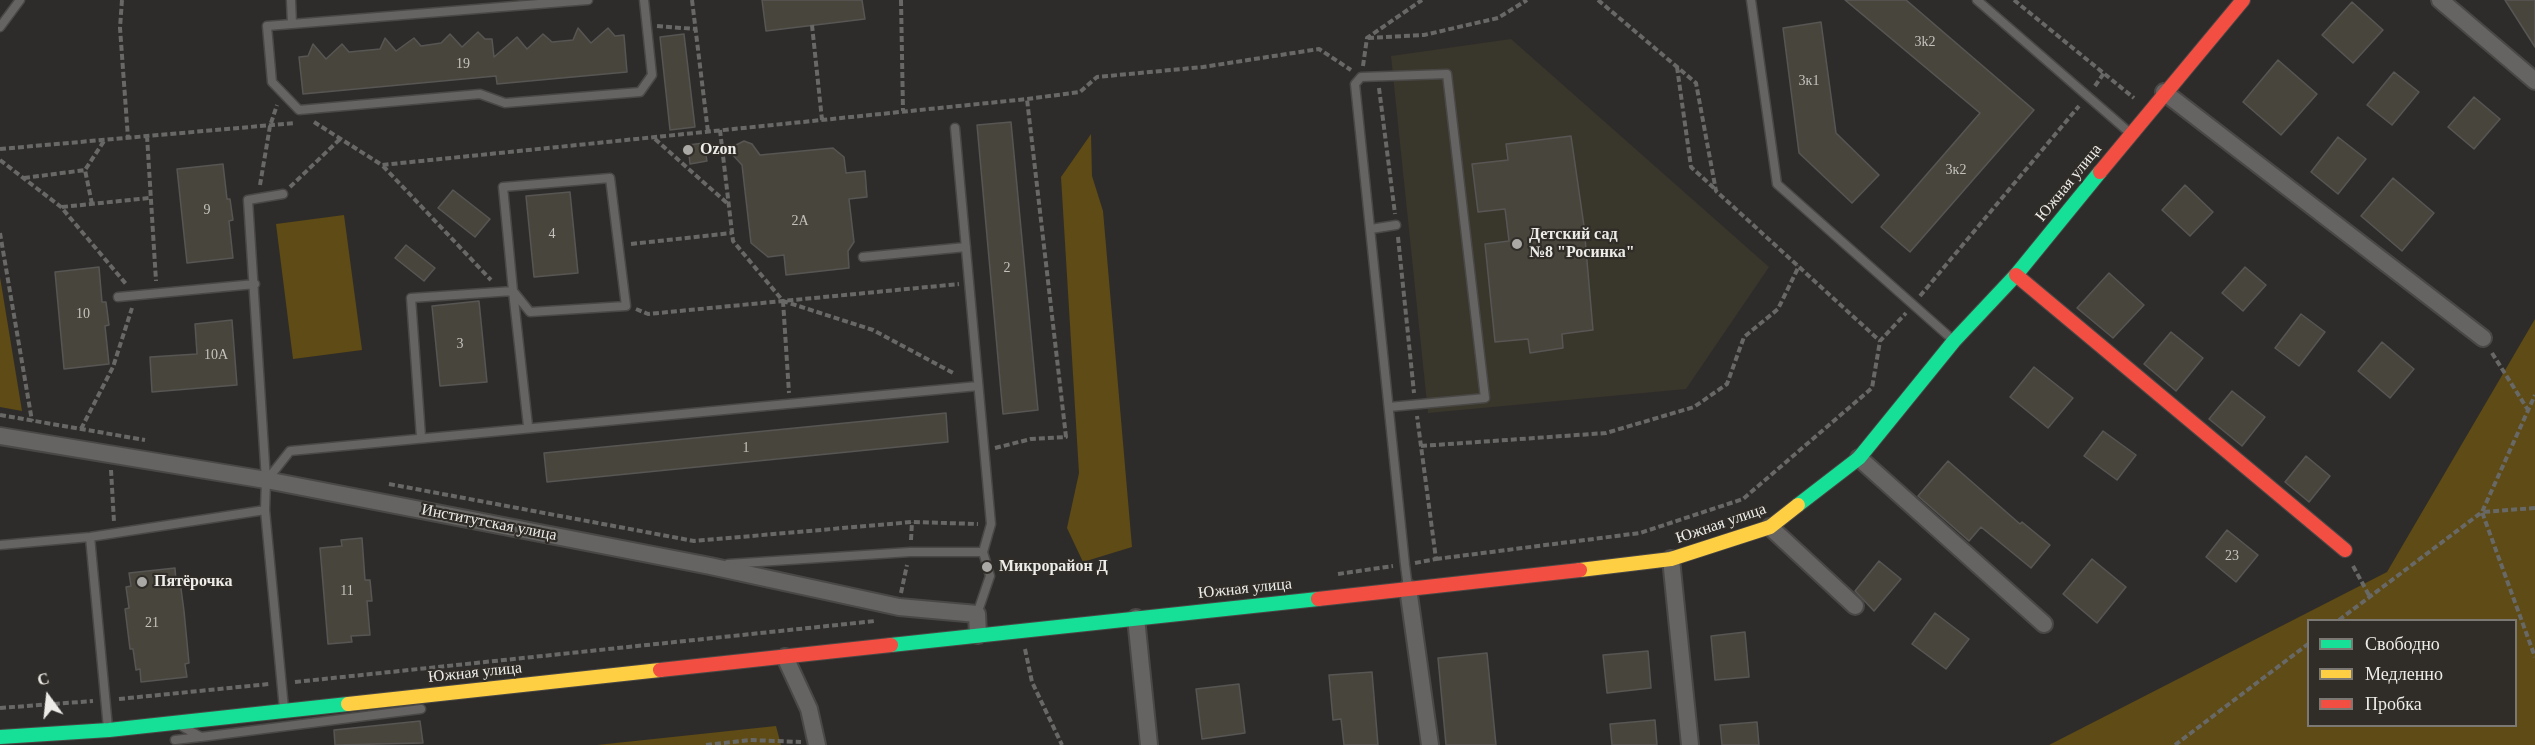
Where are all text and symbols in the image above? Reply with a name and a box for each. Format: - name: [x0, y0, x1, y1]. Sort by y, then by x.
- house number: 3k2: [1914, 34, 1936, 50]
- house number: 19: [456, 56, 470, 72]
- house number: 3к1: [1799, 73, 1819, 89]
- place label: Ozon: [700, 140, 736, 160]
- street label: Южная улица: [2032, 140, 2106, 226]
- marker: Ozon: [681, 143, 695, 157]
- house number: 3к2: [1946, 162, 1966, 178]
- house number: 9: [204, 202, 210, 218]
- house number: 2А: [791, 213, 809, 229]
- place label: Детский сад №8 "Росинка": [1529, 225, 1635, 263]
- house number: 4: [548, 226, 556, 242]
- marker: Детский сад №8 "Росинка": [1510, 237, 1524, 251]
- house number: 2: [1004, 260, 1011, 276]
- house number: 10: [76, 306, 90, 322]
- house number: 3: [457, 336, 464, 352]
- house number: 10А: [204, 347, 228, 363]
- house number: 1: [742, 440, 750, 456]
- street label: Институтская улица: [420, 500, 558, 546]
- street label: Южная улица: [1673, 500, 1769, 548]
- house number: 23: [2225, 548, 2239, 564]
- place label: Микрорайон Д: [999, 557, 1108, 577]
- marker: Микрорайон Д: [980, 560, 994, 574]
- place label: Пятёрочка: [154, 572, 233, 592]
- marker: Пятёрочка: [135, 575, 149, 589]
- street label: Южная улица: [1197, 575, 1293, 603]
- house number: 11: [340, 583, 354, 599]
- house number: 21: [145, 615, 159, 631]
- legend: [2307, 619, 2517, 727]
- text: Свободно: [2365, 634, 2440, 654]
- street label: Южная улица: [427, 659, 523, 687]
- text: Медленно: [2365, 664, 2443, 684]
- north arrow: [18, 667, 78, 727]
- text: С: [35, 669, 51, 689]
- text: Пробка: [2365, 694, 2422, 714]

